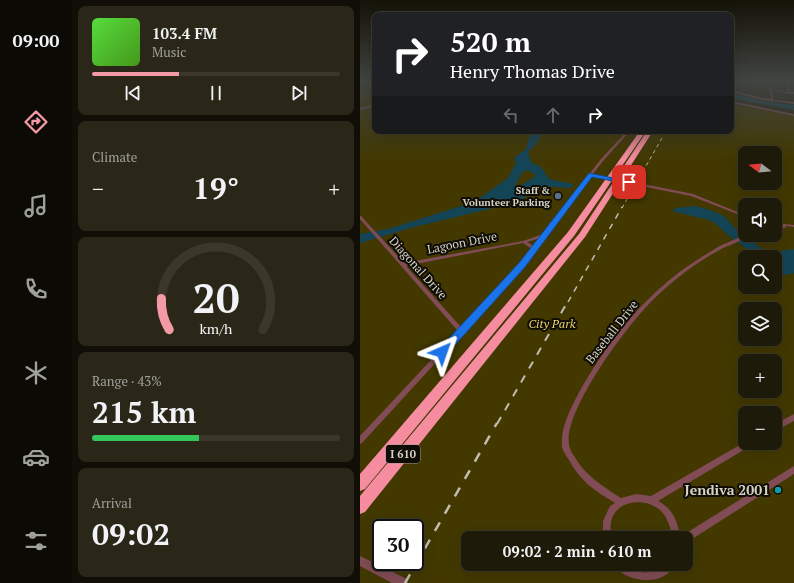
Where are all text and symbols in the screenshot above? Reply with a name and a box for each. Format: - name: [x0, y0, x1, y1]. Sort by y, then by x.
- text: 103.4 FM: [152, 23, 217, 43]
- text: 520 m: [450, 23, 531, 60]
- text: 09:00: [13, 28, 59, 52]
- icon: right: [384, 28, 436, 80]
- text: Music: [152, 43, 186, 61]
- text: Henry Thomas Drive: [450, 59, 615, 83]
- icon: previous: [122, 82, 144, 104]
- icon: pause: [205, 82, 227, 104]
- icon: next: [288, 82, 310, 104]
- icon: left: [500, 104, 522, 126]
- icon: ahead: [542, 104, 564, 126]
- icon: right: [584, 104, 606, 126]
- icon: directions: [22, 108, 50, 136]
- north arrow: [738, 146, 782, 190]
- map controls: [738, 146, 782, 450]
- text: Climate: [92, 148, 137, 166]
- pin: [612, 165, 646, 199]
- text: 19°: [193, 168, 239, 208]
- icon: arrive: [618, 171, 640, 193]
- text: −: [92, 174, 104, 203]
- text: +: [328, 174, 340, 203]
- place label: Staff & Volunteer Parking: [463, 184, 550, 209]
- marker: Staff & Volunteer Parking: [553, 191, 563, 201]
- icon: music: [22, 192, 50, 220]
- button: sound: [738, 198, 782, 242]
- street label: Lagoon Drive: [426, 228, 498, 257]
- street label: Diagonal Drive: [386, 233, 451, 302]
- button: search: [738, 250, 782, 294]
- text: 20: [192, 269, 240, 324]
- icon: phone: [22, 275, 50, 303]
- street label: Baseball Drive: [582, 297, 641, 366]
- button: layers: [738, 302, 782, 346]
- park label: City Park: [528, 316, 576, 331]
- text: km/h: [200, 318, 233, 337]
- position arrow: [421, 331, 463, 373]
- button: +: [738, 354, 782, 398]
- icon: climate: [22, 359, 50, 387]
- text: Range · 43%: [92, 372, 162, 390]
- text: 215 km: [92, 392, 196, 432]
- button: −: [738, 406, 782, 450]
- icon: car: [22, 443, 50, 471]
- road number: I 610: [386, 445, 420, 463]
- place label: Jendiva 2001: [685, 480, 770, 499]
- marker: Jendiva 2001: [773, 485, 783, 495]
- text: Arrival: [92, 494, 132, 512]
- text: 09:02: [92, 514, 170, 554]
- speed limit sign: 30: [372, 519, 424, 571]
- icon: filters: [22, 527, 50, 555]
- text: 09:02 · 2 min · 610 m: [503, 541, 651, 561]

